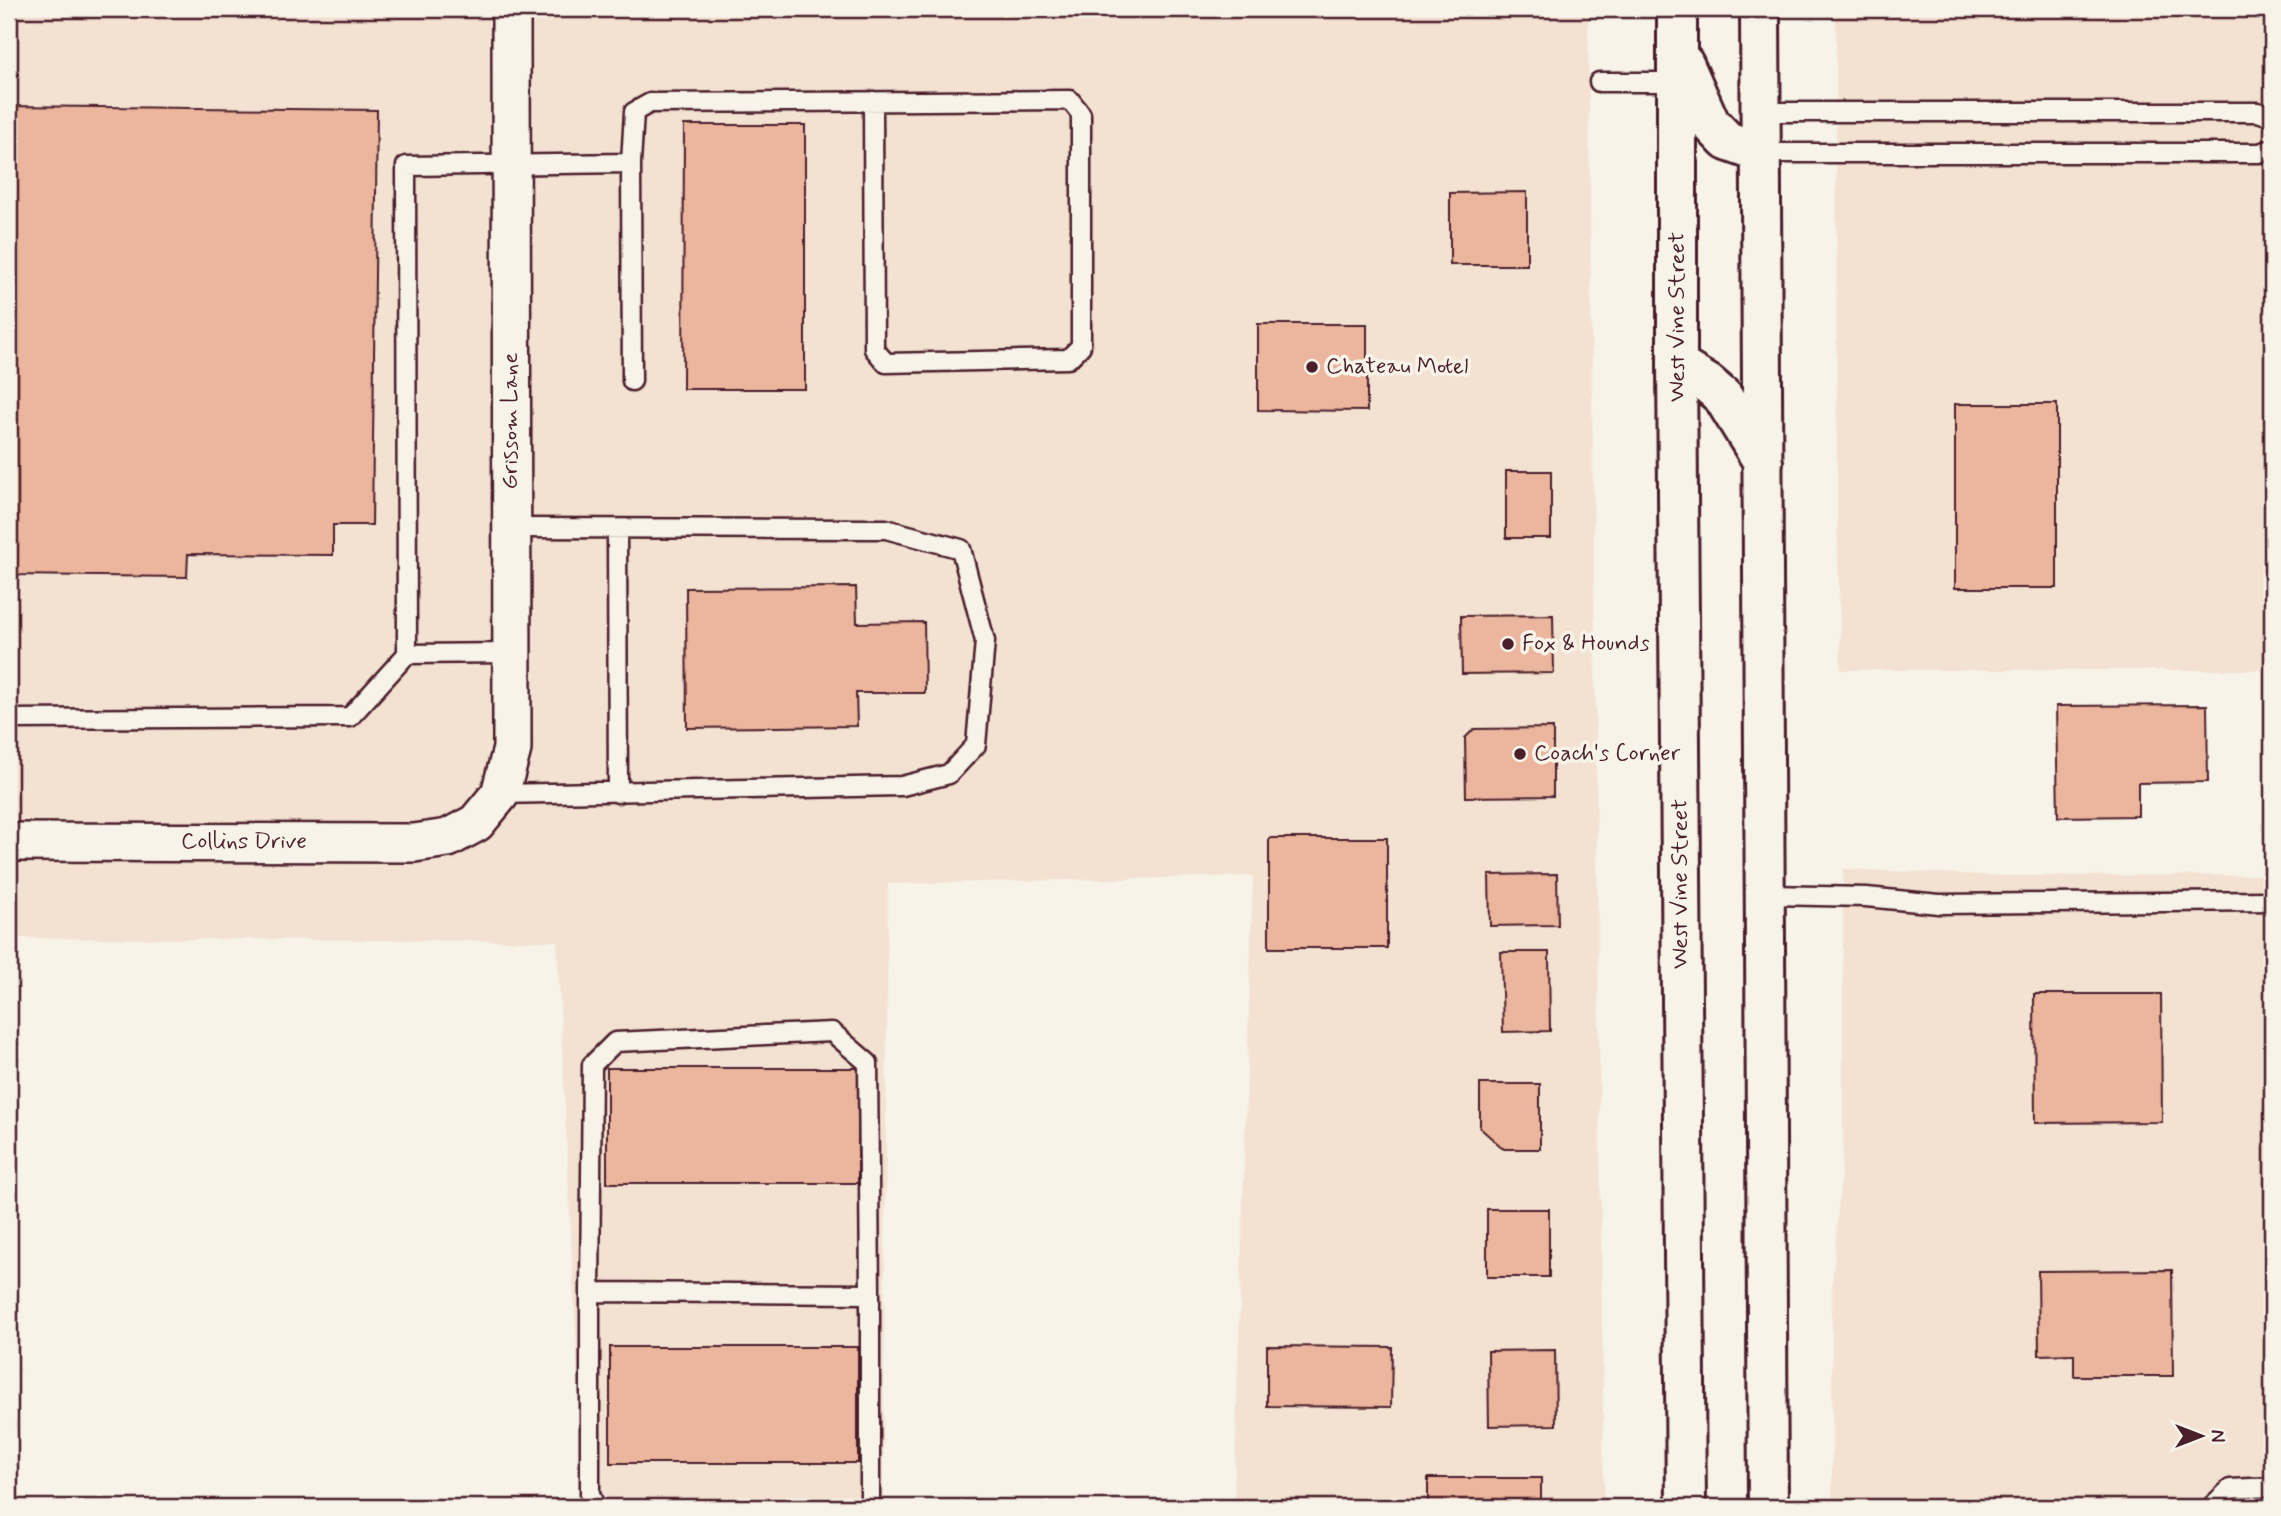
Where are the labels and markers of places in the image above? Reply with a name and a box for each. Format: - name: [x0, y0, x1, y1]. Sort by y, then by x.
- place label: Chateau Motel: [1326, 352, 1468, 382]
- marker: Chateau Motel: [1304, 359, 1320, 375]
- place label: Fox & Hounds: [1522, 629, 1650, 659]
- marker: Fox & Hounds: [1500, 636, 1516, 652]
- place label: Coach's Corner: [1534, 739, 1681, 769]
- marker: Coach's Corner: [1512, 746, 1528, 762]

